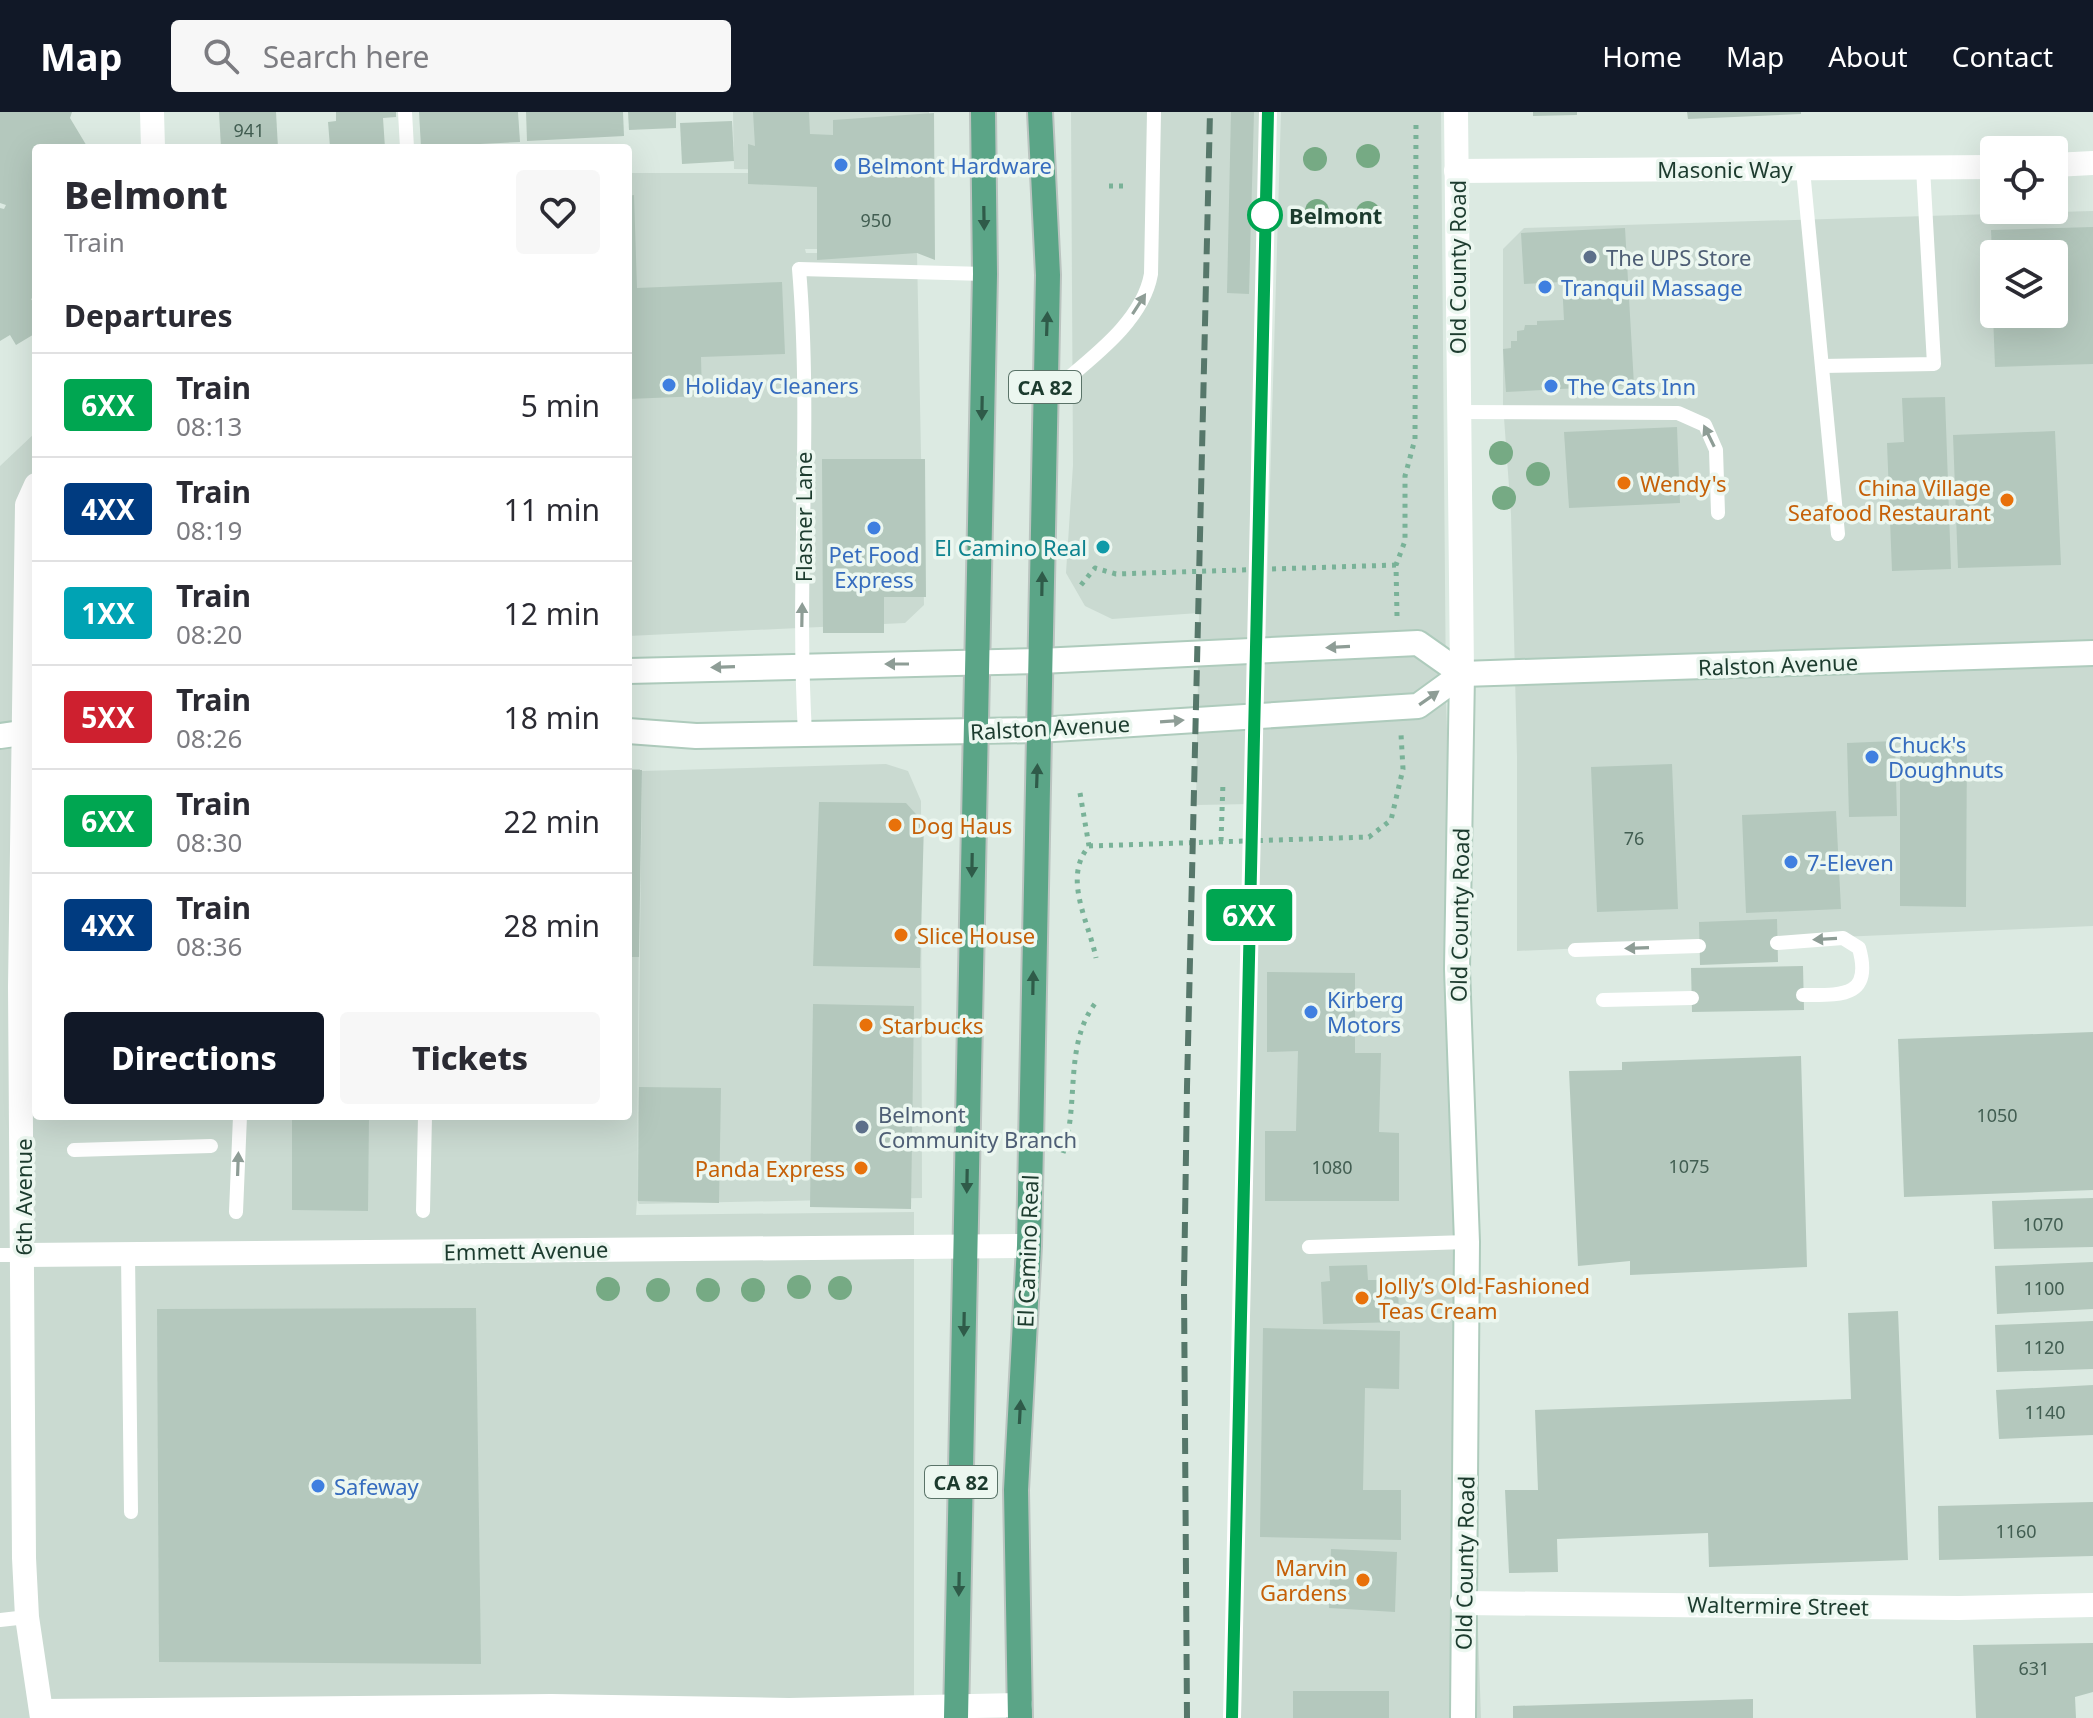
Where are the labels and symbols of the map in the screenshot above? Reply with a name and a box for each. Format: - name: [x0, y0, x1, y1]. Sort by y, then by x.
- house number: 941: [234, 118, 264, 142]
- place label: Belmont Hardware: [857, 150, 1052, 180]
- street label: Masonic Way: [1657, 154, 1793, 184]
- marker: Belmont Hardware: [832, 156, 850, 174]
- street label: Old County Road: [1442, 180, 1472, 354]
- marker: Belmont: [1248, 198, 1282, 232]
- place label: Belmont: [1289, 200, 1382, 230]
- one-way arrow: [978, 206, 991, 231]
- house number: 950: [861, 208, 891, 232]
- place label: The UPS Store: [1606, 242, 1752, 272]
- marker: The UPS Store: [1581, 248, 1599, 266]
- place label: Tranquil Massage: [1561, 272, 1743, 302]
- marker: Tranquil Massage: [1536, 278, 1554, 296]
- one-way arrow: [1132, 294, 1147, 315]
- one-way arrow: [1040, 311, 1053, 336]
- place label: Holiday Cleaners: [685, 370, 859, 400]
- road number: CA 82: [1009, 371, 1081, 403]
- place label: The Cats Inn: [1567, 371, 1696, 401]
- marker: Holiday Cleaners: [660, 376, 678, 394]
- marker: The Cats Inn: [1542, 377, 1560, 395]
- one-way arrow: [976, 396, 988, 421]
- one-way arrow: [1702, 425, 1716, 448]
- street label: Flasner Lane: [788, 452, 818, 582]
- place label: Wendy's: [1640, 468, 1726, 498]
- place label: China Village Seafood Restaurant: [1788, 472, 1991, 527]
- marker: Wendy's: [1615, 474, 1633, 492]
- marker: China Village Seafood Restaurant: [1998, 491, 2016, 509]
- marker: Pet Food Express: [865, 519, 883, 537]
- place label: El Camino Real: [934, 532, 1087, 562]
- marker: El Camino Real: [1094, 538, 1112, 556]
- place label: Pet Food Express: [829, 539, 919, 594]
- one-way arrow: [1036, 571, 1048, 596]
- one-way arrow: [796, 602, 809, 627]
- one-way arrow: [1325, 641, 1350, 654]
- street label: Ralston Avenue: [1697, 646, 1859, 682]
- one-way arrow: [884, 658, 909, 670]
- one-way arrow: [710, 661, 735, 674]
- one-way arrow: [1418, 690, 1440, 706]
- street label: Ralston Avenue: [969, 708, 1131, 746]
- one-way arrow: [1160, 715, 1185, 728]
- place label: Chuck's Doughnuts: [1888, 729, 2004, 784]
- marker: Chuck's Doughnuts: [1863, 748, 1881, 766]
- one-way arrow: [1030, 763, 1043, 788]
- place label: Dog Haus: [911, 810, 1012, 840]
- marker: Dog Haus: [886, 816, 904, 834]
- house number: 76: [1624, 826, 1644, 850]
- street label: Old County Road: [1442, 828, 1476, 1002]
- place label: 7-Eleven: [1807, 847, 1894, 877]
- one-way arrow: [965, 853, 978, 878]
- marker: 7-Eleven: [1782, 853, 1800, 871]
- line badge: 6XX: [1203, 889, 1295, 941]
- place label: Slice House: [917, 920, 1035, 950]
- marker: Slice House: [892, 926, 910, 944]
- one-way arrow: [1812, 933, 1837, 946]
- one-way arrow: [1624, 942, 1649, 955]
- one-way arrow: [1027, 970, 1039, 995]
- place label: Kirberg Motors: [1327, 984, 1404, 1039]
- marker: Kirberg Motors: [1302, 1003, 1320, 1021]
- place label: Starbucks: [882, 1010, 983, 1040]
- marker: Starbucks: [857, 1016, 875, 1034]
- place label: Belmont Community Branch: [878, 1099, 1077, 1154]
- house number: 1050: [1976, 1103, 2018, 1127]
- marker: Belmont Community Branch: [853, 1118, 871, 1136]
- street label: 6th Avenue: [8, 1138, 38, 1256]
- one-way arrow: [232, 1151, 245, 1176]
- place label: Panda Express: [695, 1153, 845, 1183]
- house number: 1075: [1668, 1154, 1710, 1178]
- house number: 1080: [1311, 1155, 1353, 1179]
- marker: Panda Express: [852, 1159, 870, 1177]
- one-way arrow: [961, 1169, 973, 1194]
- street label: El Camino Real: [1009, 1174, 1045, 1328]
- house number: 1070: [2022, 1212, 2064, 1236]
- street label: Emmett Avenue: [443, 1234, 609, 1266]
- place label: Jolly’s Old-Fashioned Teas Cream: [1376, 1270, 1590, 1325]
- house number: 1100: [2023, 1276, 2065, 1300]
- marker: Jolly’s Old-Fashioned Teas Cream: [1353, 1289, 1371, 1307]
- one-way arrow: [958, 1312, 970, 1337]
- house number: 1120: [2023, 1335, 2065, 1359]
- one-way arrow: [1014, 1399, 1027, 1424]
- house number: 1140: [2024, 1400, 2066, 1424]
- road number: CA 82: [925, 1466, 997, 1498]
- place label: Safeway: [334, 1471, 420, 1501]
- street label: Old County Road: [1447, 1476, 1481, 1650]
- marker: Safeway: [309, 1477, 327, 1495]
- house number: 1160: [1995, 1519, 2037, 1543]
- place label: Marvin Gardens: [1260, 1552, 1347, 1607]
- marker: Marvin Gardens: [1354, 1571, 1372, 1589]
- one-way arrow: [953, 1572, 965, 1597]
- street label: Waltermire Street: [1687, 1588, 1869, 1622]
- house number: 631: [2019, 1656, 2049, 1680]

